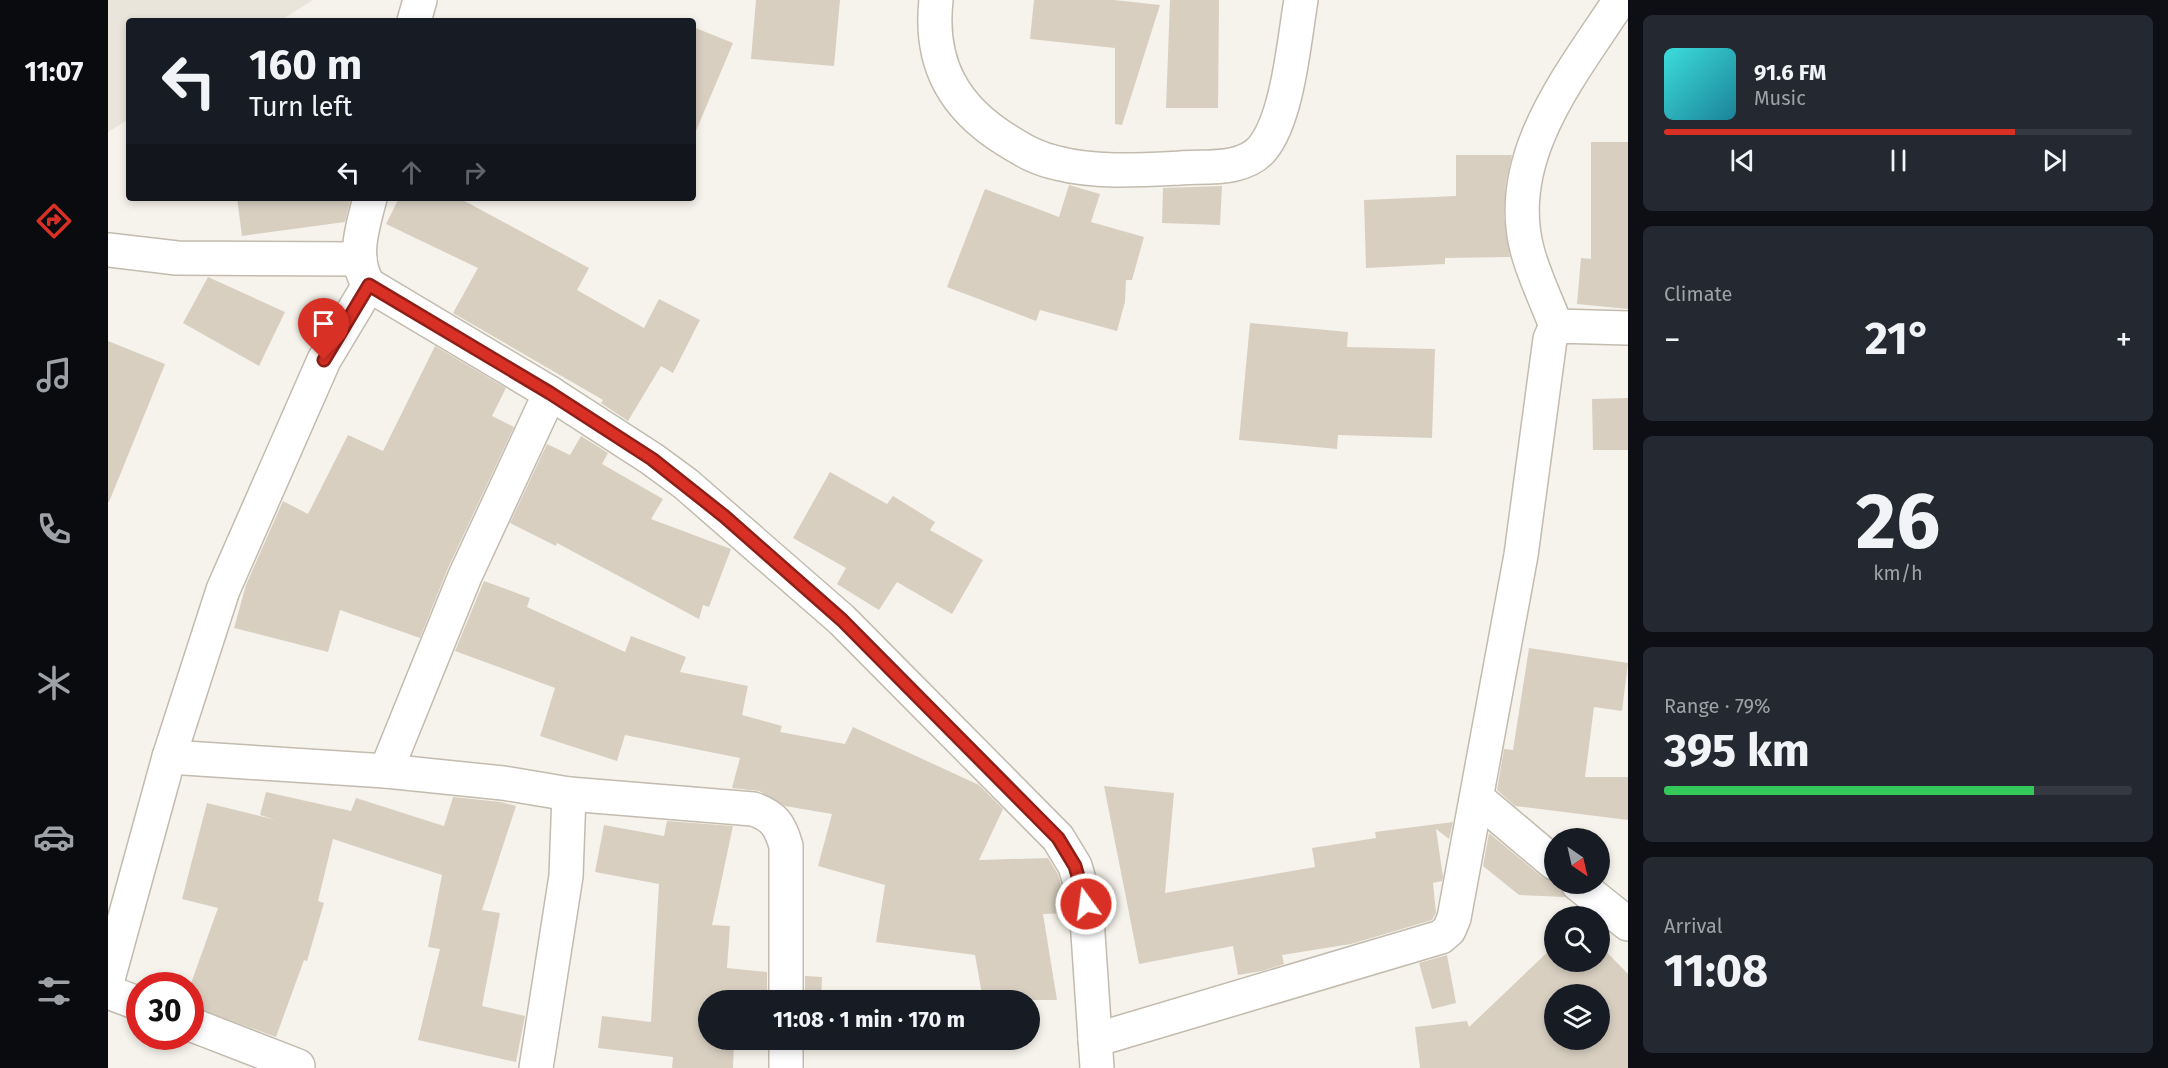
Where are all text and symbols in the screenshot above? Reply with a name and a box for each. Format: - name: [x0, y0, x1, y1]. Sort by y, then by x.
- text: 160 m: [249, 40, 362, 90]
- icon: left: [150, 42, 228, 120]
- text: 11:07: [25, 56, 83, 88]
- text: 91.6 FM: [1754, 59, 1826, 86]
- text: Music: [1754, 86, 1806, 110]
- text: Turn left: [249, 91, 352, 123]
- icon: previous: [1726, 144, 1759, 177]
- icon: pause: [1882, 144, 1915, 177]
- icon: next: [2038, 144, 2071, 177]
- icon: left: [332, 156, 365, 189]
- icon: ahead: [395, 156, 428, 189]
- icon: right: [458, 156, 491, 189]
- icon: directions: [33, 200, 75, 242]
- text: Climate: [1664, 282, 1732, 306]
- pin: [298, 298, 349, 360]
- icon: arrive: [307, 307, 340, 340]
- text: 21°: [1865, 312, 1931, 366]
- text: −: [1664, 320, 1681, 360]
- text: +: [2116, 320, 2132, 360]
- icon: music: [33, 354, 75, 396]
- text: 26: [1856, 475, 1940, 569]
- icon: phone: [33, 508, 75, 550]
- text: km/h: [1873, 561, 1923, 585]
- icon: climate: [33, 662, 75, 704]
- text: Range · 79%: [1664, 694, 1770, 718]
- text: 395 km: [1664, 724, 1810, 778]
- icon: car: [33, 816, 75, 858]
- north arrow: [1544, 828, 1610, 894]
- map controls: [1544, 828, 1610, 1050]
- position arrow: [1054, 872, 1118, 936]
- button: search: [1544, 906, 1610, 972]
- text: Arrival: [1664, 914, 1723, 938]
- text: 11:08: [1664, 944, 1768, 998]
- icon: filters: [33, 970, 75, 1012]
- speed limit sign: 30: [126, 972, 204, 1050]
- button: layers: [1544, 984, 1610, 1050]
- text: 11:08 · 1 min · 170 m: [773, 1006, 965, 1033]

